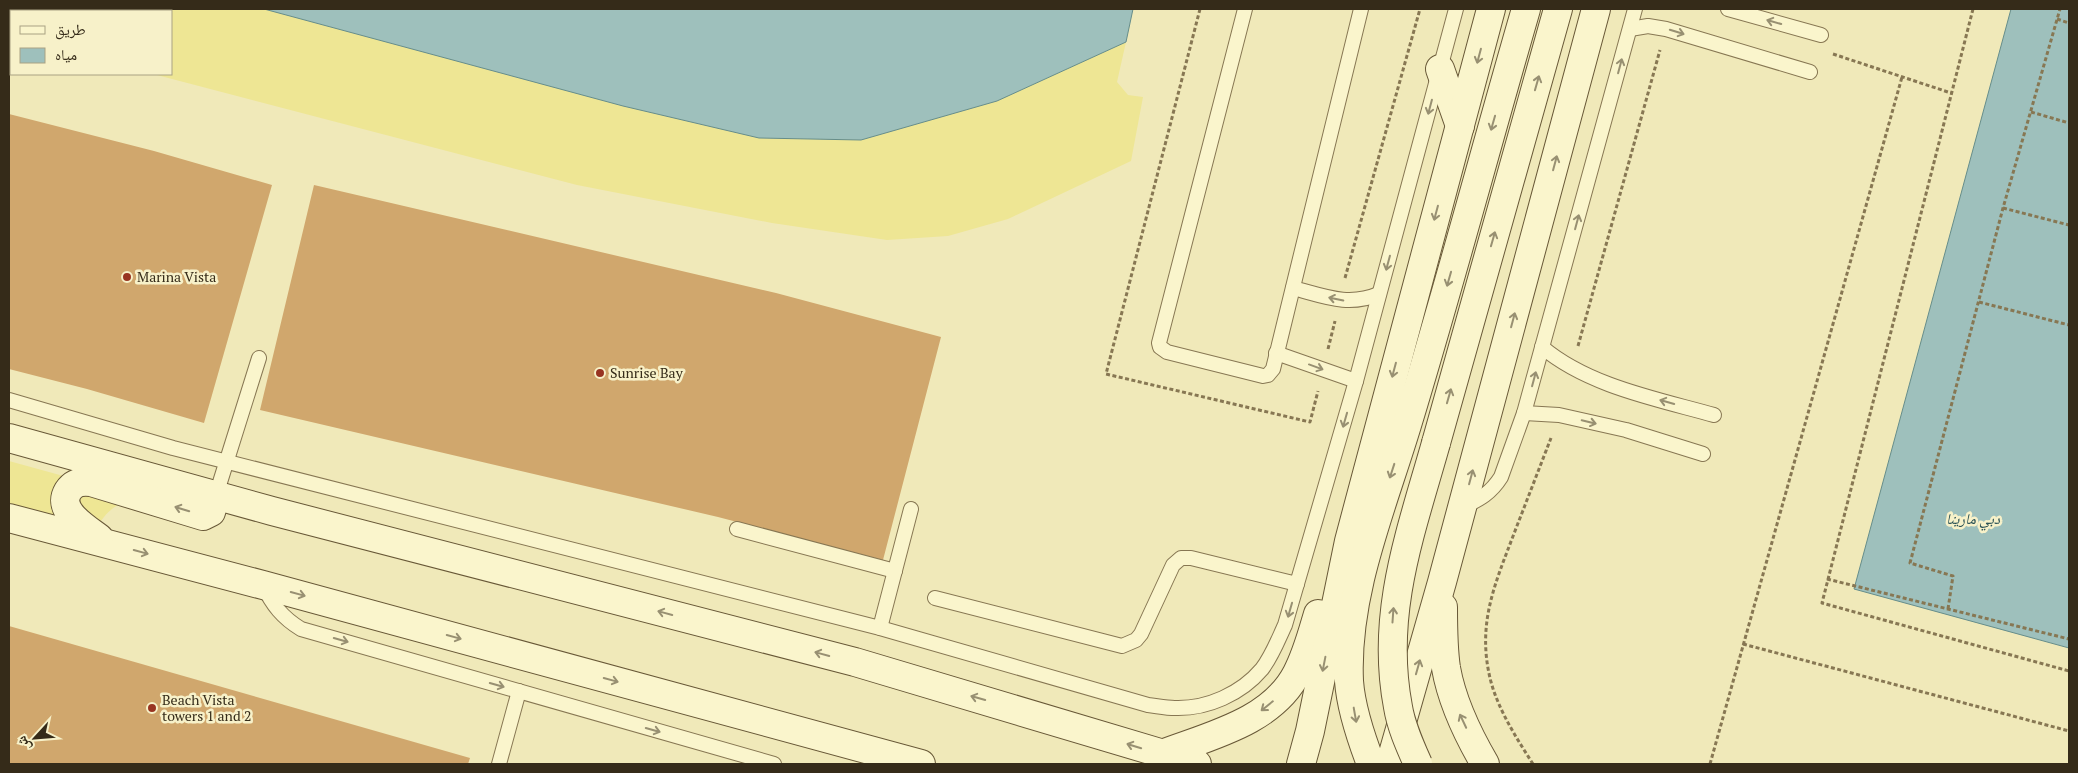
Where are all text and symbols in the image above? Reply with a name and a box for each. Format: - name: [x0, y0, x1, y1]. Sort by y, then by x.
- legend: [10, 10, 172, 75]
- one-way arrow: [1767, 16, 1783, 26]
- text: طريق: [55, 19, 86, 40]
- one-way arrow: [1669, 28, 1685, 37]
- text: مياه: [55, 44, 77, 64]
- one-way arrow: [1473, 47, 1483, 63]
- one-way arrow: [1615, 58, 1625, 74]
- one-way arrow: [1533, 75, 1543, 91]
- one-way arrow: [1425, 98, 1434, 114]
- one-way arrow: [1488, 115, 1498, 131]
- one-way arrow: [1551, 155, 1560, 171]
- one-way arrow: [1431, 204, 1441, 220]
- one-way arrow: [1572, 215, 1582, 231]
- one-way arrow: [1489, 232, 1499, 248]
- one-way arrow: [1382, 255, 1392, 271]
- place label: Marina Vista: [137, 267, 216, 286]
- marker: Marina Vista: [121, 271, 133, 283]
- one-way arrow: [1443, 271, 1453, 287]
- one-way arrow: [1328, 294, 1344, 303]
- one-way arrow: [1509, 312, 1518, 328]
- one-way arrow: [1389, 361, 1399, 377]
- place label: Sunrise Bay: [610, 363, 684, 382]
- one-way arrow: [1308, 363, 1324, 372]
- marker: Sunrise Bay: [594, 367, 606, 379]
- one-way arrow: [1529, 371, 1539, 387]
- one-way arrow: [1445, 388, 1455, 404]
- one-way arrow: [1660, 396, 1676, 406]
- one-way arrow: [1339, 412, 1349, 428]
- one-way arrow: [1581, 418, 1597, 427]
- one-way arrow: [1387, 463, 1397, 479]
- one-way arrow: [1466, 469, 1476, 485]
- one-way arrow: [175, 504, 191, 514]
- water label: دبي مارينا: [1946, 508, 2001, 531]
- one-way arrow: [132, 548, 148, 557]
- one-way arrow: [289, 590, 305, 599]
- one-way arrow: [1284, 601, 1294, 617]
- one-way arrow: [1389, 607, 1398, 623]
- one-way arrow: [657, 608, 673, 617]
- one-way arrow: [446, 633, 462, 642]
- one-way arrow: [332, 636, 348, 646]
- one-way arrow: [815, 648, 831, 658]
- one-way arrow: [1319, 655, 1328, 671]
- one-way arrow: [1414, 659, 1423, 675]
- one-way arrow: [603, 675, 619, 685]
- one-way arrow: [489, 681, 505, 690]
- place label: Beach Vista towers 1 and 2: [162, 690, 252, 725]
- one-way arrow: [971, 693, 987, 703]
- one-way arrow: [1261, 701, 1274, 712]
- marker: Beach Vista towers 1 and 2: [146, 702, 158, 714]
- one-way arrow: [1351, 707, 1361, 723]
- north arrow: [10, 713, 60, 763]
- one-way arrow: [1457, 714, 1467, 729]
- one-way arrow: [645, 725, 661, 735]
- text: ش: [11, 733, 35, 755]
- one-way arrow: [1126, 740, 1142, 750]

